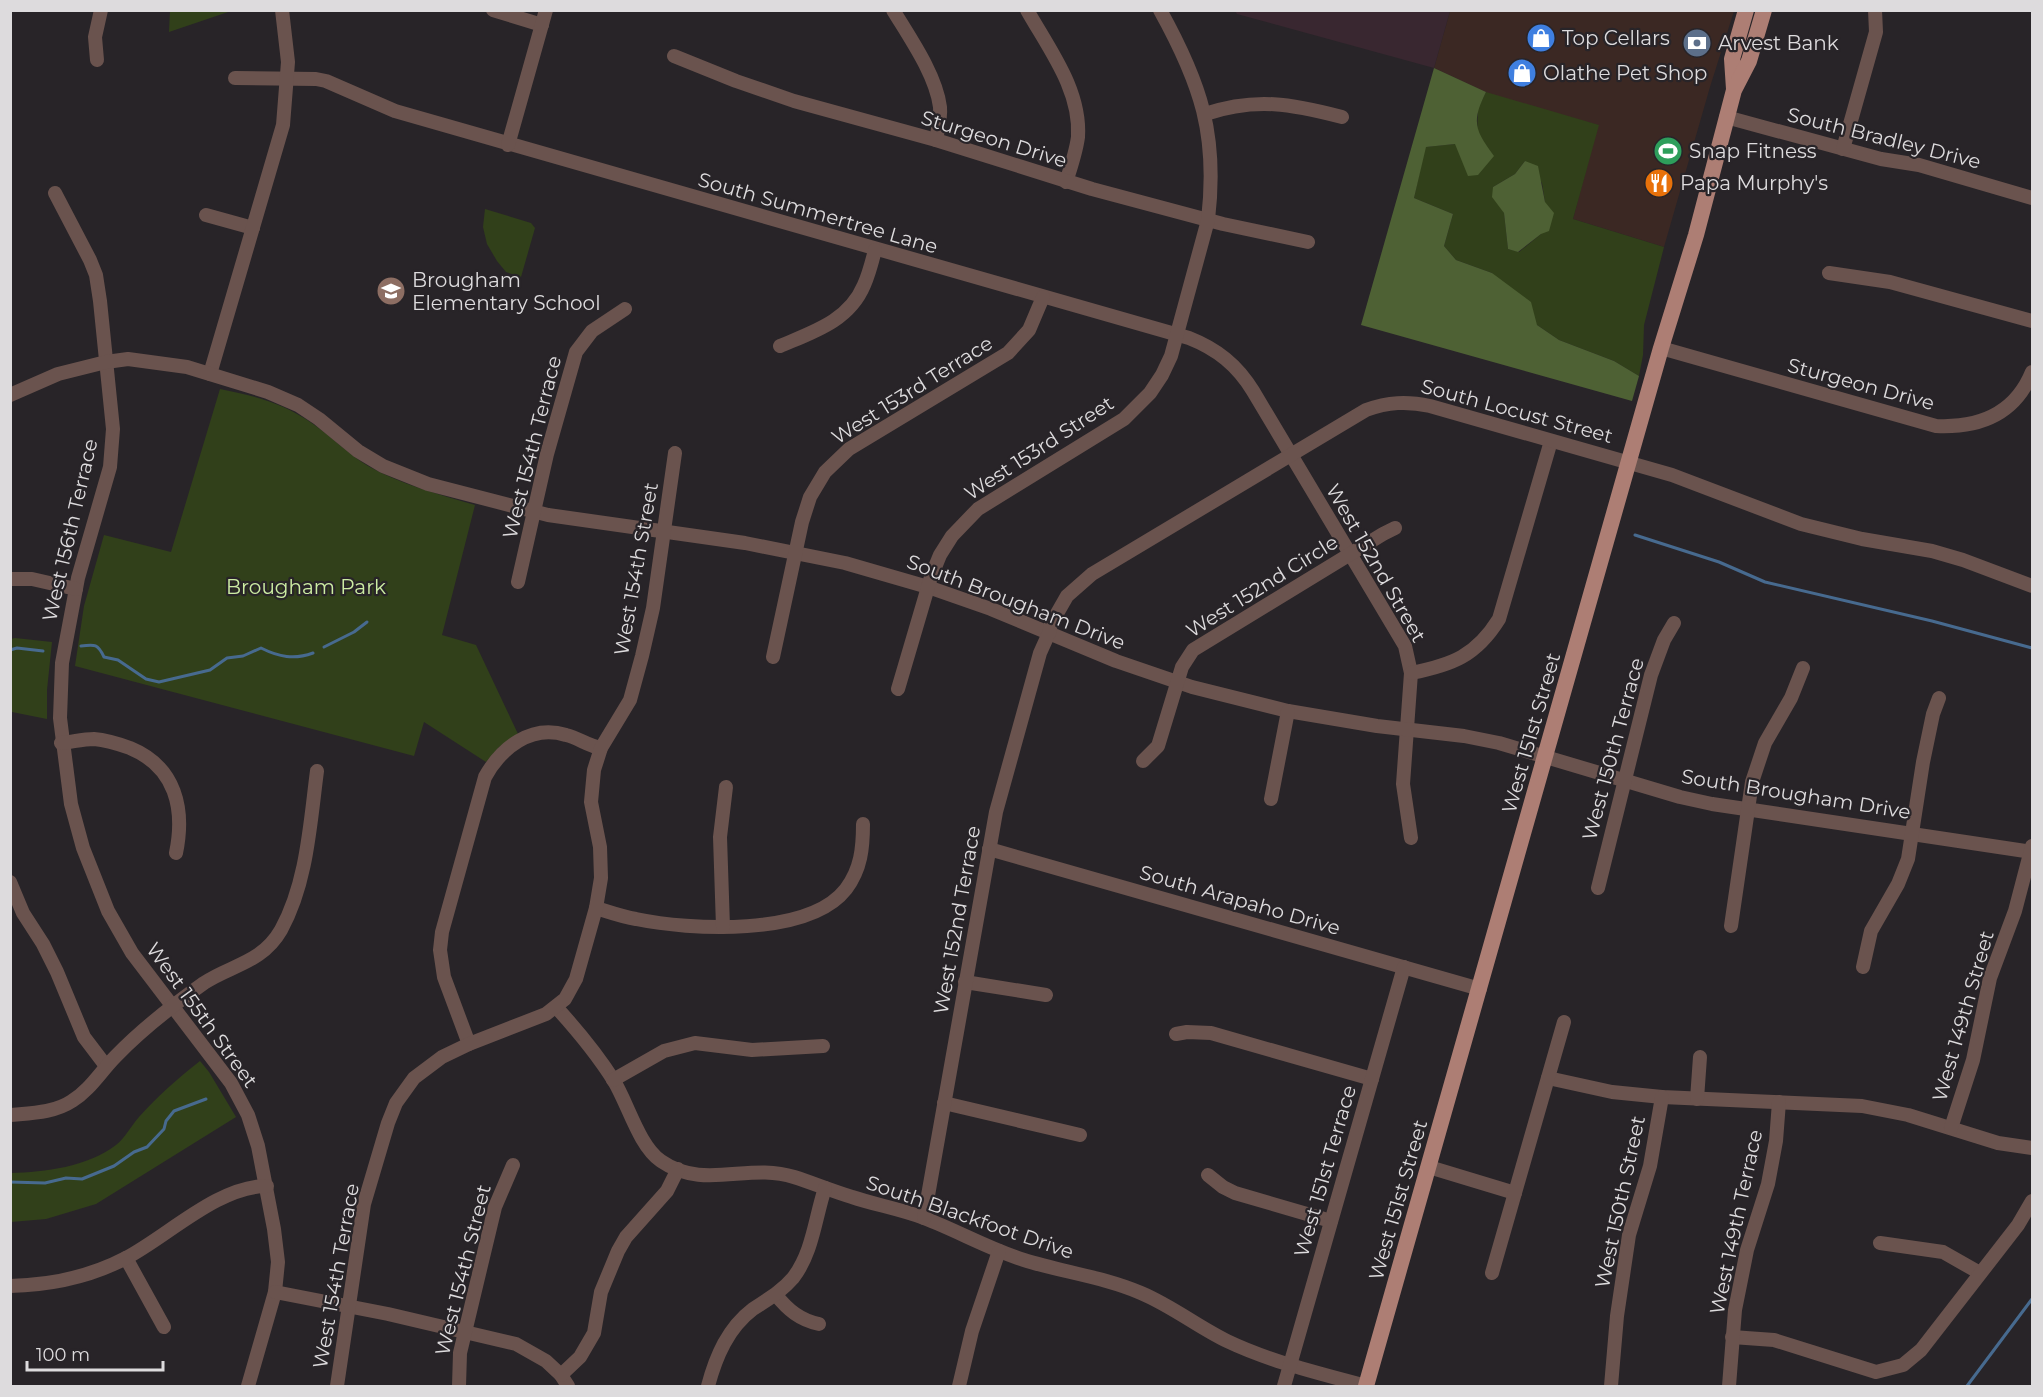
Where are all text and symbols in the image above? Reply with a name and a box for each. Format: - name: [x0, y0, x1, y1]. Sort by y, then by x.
- shop icon: Top Cellars: [1525, 22, 1557, 54]
- place label: Top Cellars: [1562, 26, 1670, 50]
- bank icon: Arvest Bank: [1681, 27, 1713, 59]
- place label: Arvest Bank: [1718, 31, 1839, 55]
- shop icon: Olathe Pet Shop: [1506, 57, 1538, 89]
- place label: Olathe Pet Shop: [1543, 61, 1707, 85]
- street label: South Bradley Drive: [1785, 102, 1983, 174]
- street label: Sturgeon Drive: [918, 105, 1070, 173]
- sports icon: Snap Fitness: [1652, 135, 1684, 167]
- place label: Snap Fitness: [1689, 139, 1817, 163]
- street label: South Summertree Lane: [695, 167, 941, 259]
- restaurant icon: Papa Murphy's: [1643, 167, 1675, 199]
- place label: Papa Murphy's: [1680, 171, 1828, 195]
- place label: Brougham Elementary School: [412, 268, 601, 315]
- school or university icon: Brougham Elementary School: [375, 275, 407, 307]
- street label: West 153rd Terrace: [827, 331, 997, 449]
- street label: West 154th Terrace: [498, 353, 566, 541]
- street label: Sturgeon Drive: [1785, 353, 1937, 415]
- street label: South Locust Street: [1418, 374, 1616, 448]
- street label: West 153rd Street: [960, 391, 1118, 505]
- street label: West 156th Terrace: [37, 436, 103, 624]
- street label: West 152nd Street: [1321, 480, 1431, 646]
- street label: West 154th Street: [609, 481, 663, 657]
- street label: West 152nd Circle: [1182, 530, 1342, 642]
- street label: South Brougham Drive: [903, 549, 1129, 655]
- park label: Brougham Park: [226, 575, 386, 599]
- street label: West 151st Street: [1497, 650, 1565, 816]
- street label: West 150th Terrace: [1577, 655, 1649, 843]
- street label: South Brougham Drive: [1680, 764, 1912, 824]
- street label: West 152nd Terrace: [929, 824, 985, 1016]
- street label: South Arapaho Drive: [1137, 860, 1343, 940]
- street label: West 149th Street: [1927, 928, 1999, 1104]
- street label: West 155th Street: [141, 938, 263, 1092]
- street label: West 151st Terrace: [1289, 1082, 1361, 1260]
- street label: West 150th Street: [1590, 1114, 1650, 1290]
- street label: West 151st Street: [1364, 1117, 1432, 1283]
- street label: West 149th Terrace: [1705, 1127, 1767, 1317]
- street label: South Blackfoot Drive: [863, 1170, 1077, 1264]
- street label: West 154th Terrace: [308, 1182, 364, 1370]
- street label: West 154th Street: [430, 1182, 496, 1358]
- scale bar: [27, 1334, 164, 1372]
- text: 100 m: [36, 1344, 90, 1366]

